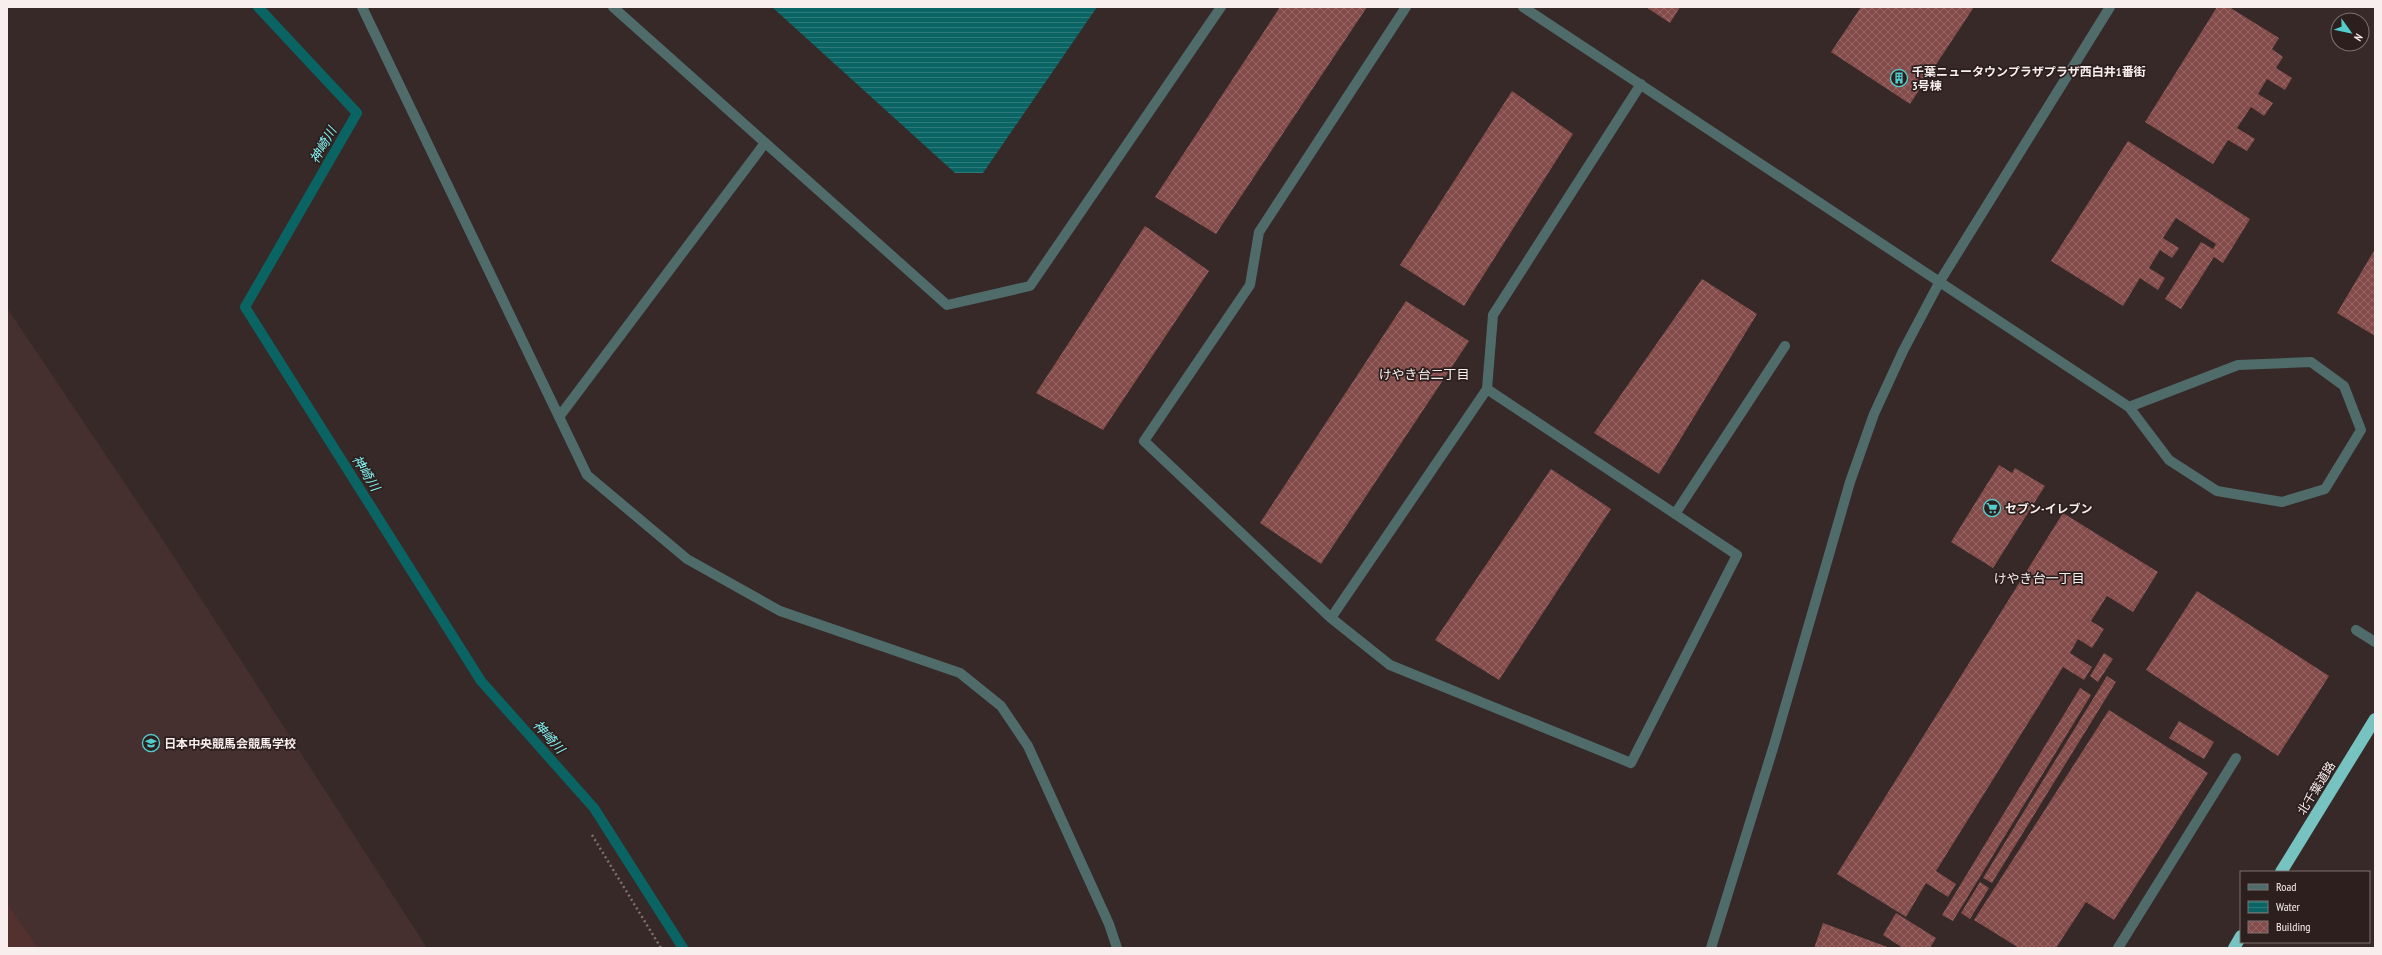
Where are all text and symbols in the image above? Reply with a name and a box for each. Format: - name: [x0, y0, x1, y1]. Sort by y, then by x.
- north arrow: [2330, 12, 2370, 52]
- text: N: [2351, 31, 2366, 44]
- place label: 千葉ニュータウンプラザプラザ西白井1番街 3号棟: [1912, 64, 2145, 93]
- building icon: 千葉ニュータウンプラザプラザ西白井1番街 3号棟: [1889, 68, 1909, 88]
- water label: 神崎川: [306, 122, 341, 166]
- district label: けやき台二丁目: [1378, 366, 1470, 383]
- water label: 神崎川: [348, 452, 385, 496]
- supermarket icon: セブン-イレブン: [1982, 498, 2002, 518]
- place label: セブン-イレブン: [2005, 501, 2093, 516]
- district label: けやき台一丁目: [1993, 570, 2085, 587]
- water label: 神崎川: [530, 717, 570, 759]
- school or university icon: 日本中央競馬会競馬学校: [141, 733, 161, 753]
- place label: 日本中央競馬会競馬学校: [164, 736, 296, 751]
- street label: 北千葉道路: [2294, 759, 2338, 817]
- legend: [2240, 871, 2370, 943]
- text: Road: [2276, 879, 2296, 894]
- text: Water: [2276, 899, 2301, 914]
- text: Building: [2276, 919, 2311, 934]

